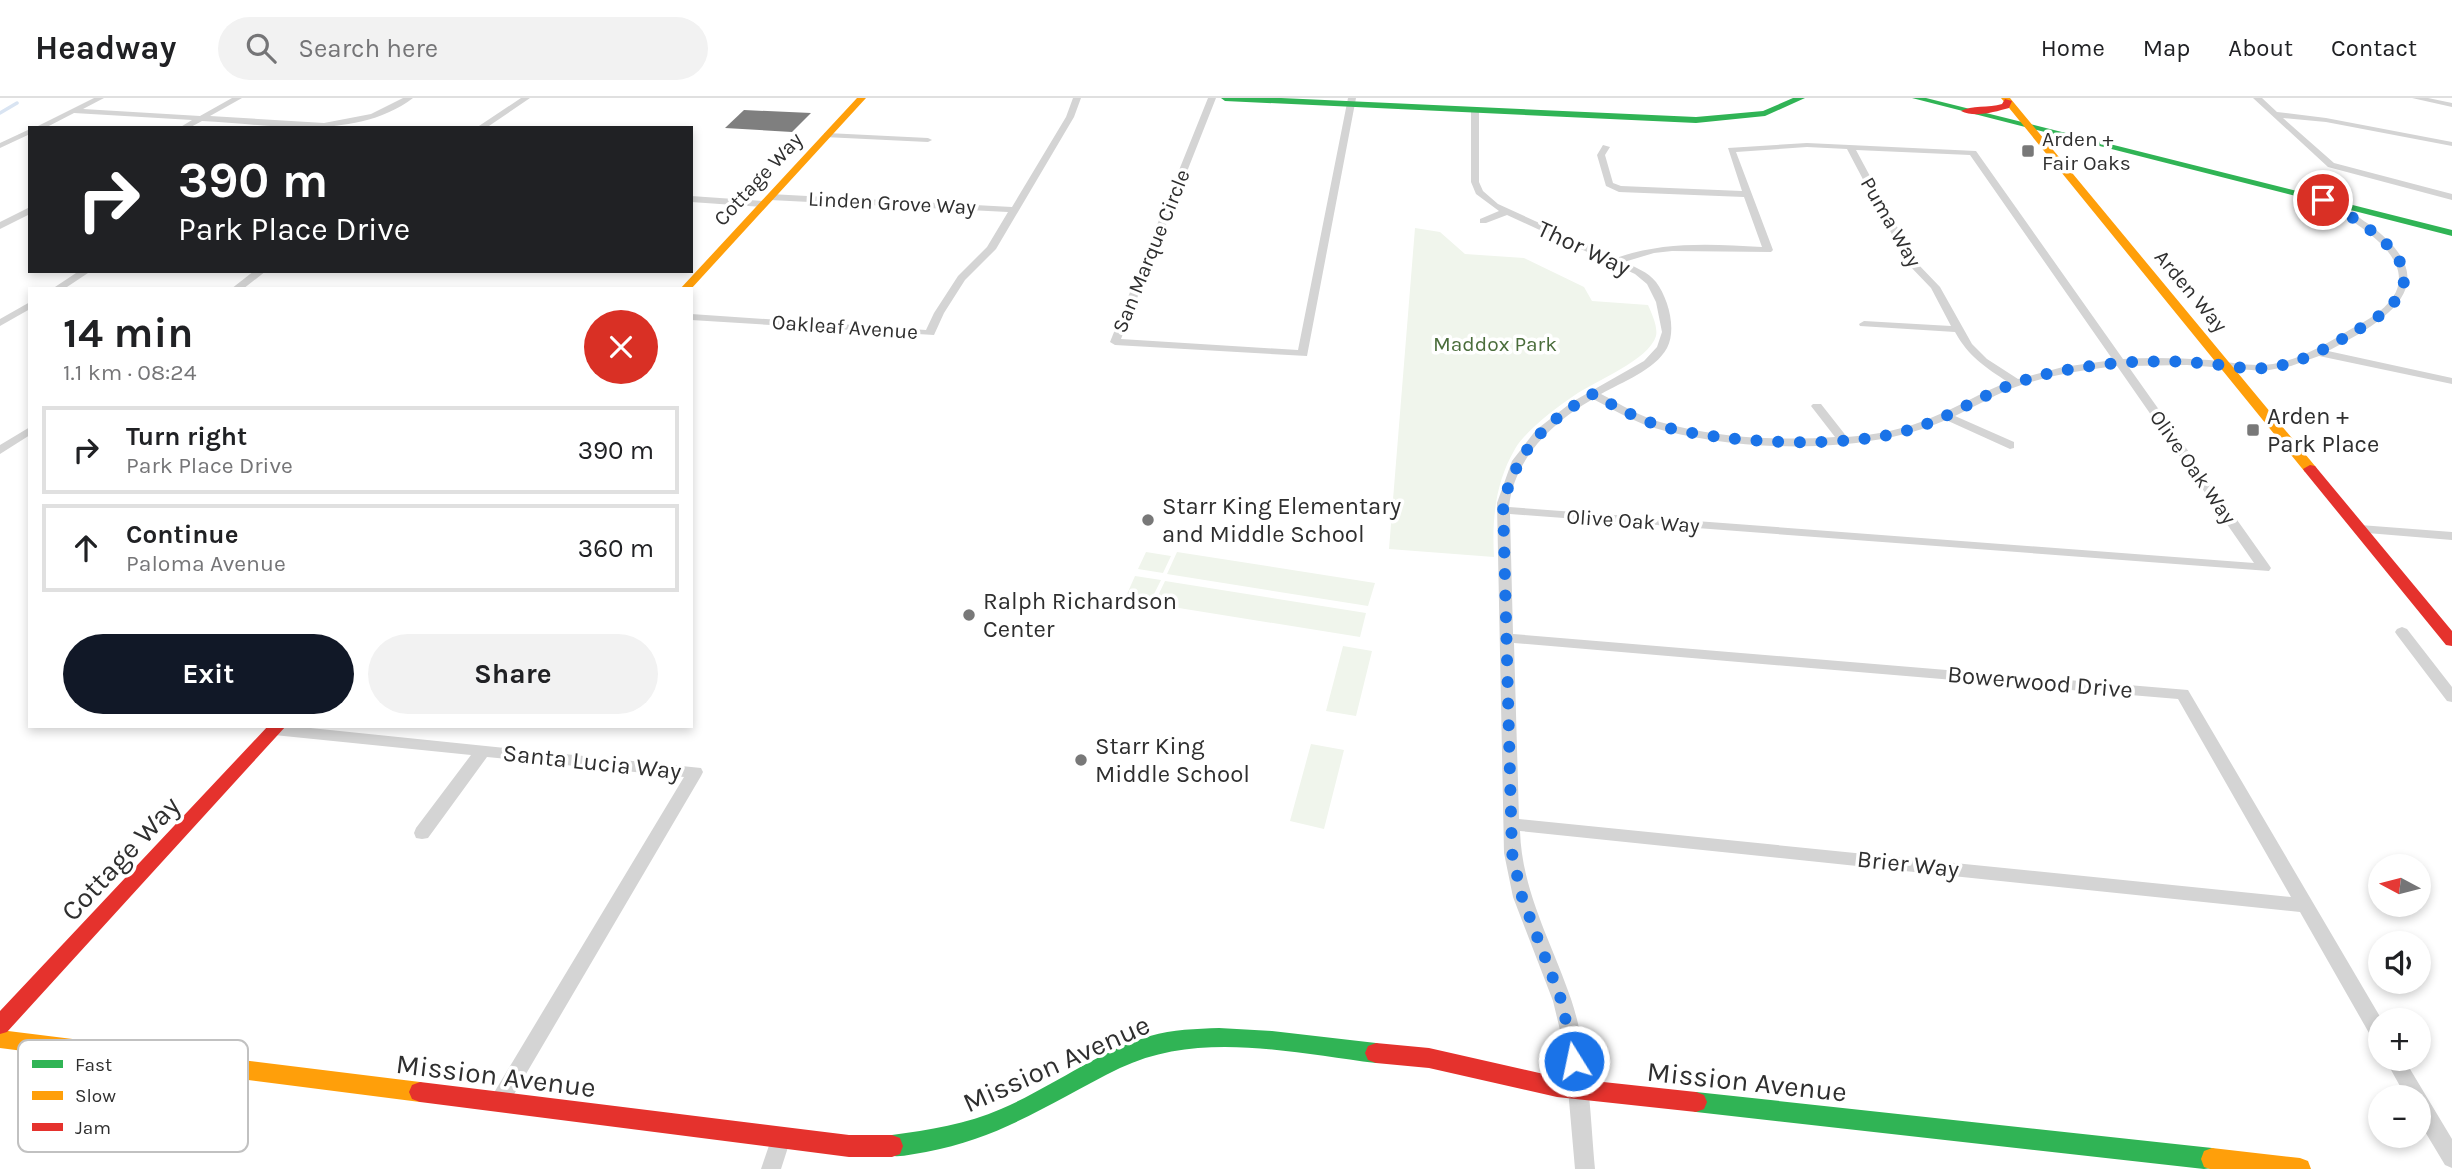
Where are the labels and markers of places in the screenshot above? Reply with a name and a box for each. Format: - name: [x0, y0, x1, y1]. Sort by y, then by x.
- place label: Arden + Fair Oaks: [2042, 127, 2131, 175]
- marker: Arden + Fair Oaks: [2020, 143, 2036, 159]
- pin: [2293, 170, 2353, 230]
- place label: Arden + Park Place: [2267, 402, 2379, 458]
- marker: Arden + Park Place: [2245, 422, 2261, 438]
- place label: Starr King Elementary and Middle School: [1162, 492, 1401, 548]
- marker: Starr King Elementary and Middle School: [1140, 512, 1156, 528]
- place label: Ralph Richardson Center: [983, 587, 1177, 643]
- marker: Ralph Richardson Center: [961, 607, 977, 623]
- place label: Starr King Middle School: [1095, 732, 1250, 788]
- marker: Starr King Middle School: [1073, 752, 1089, 768]

